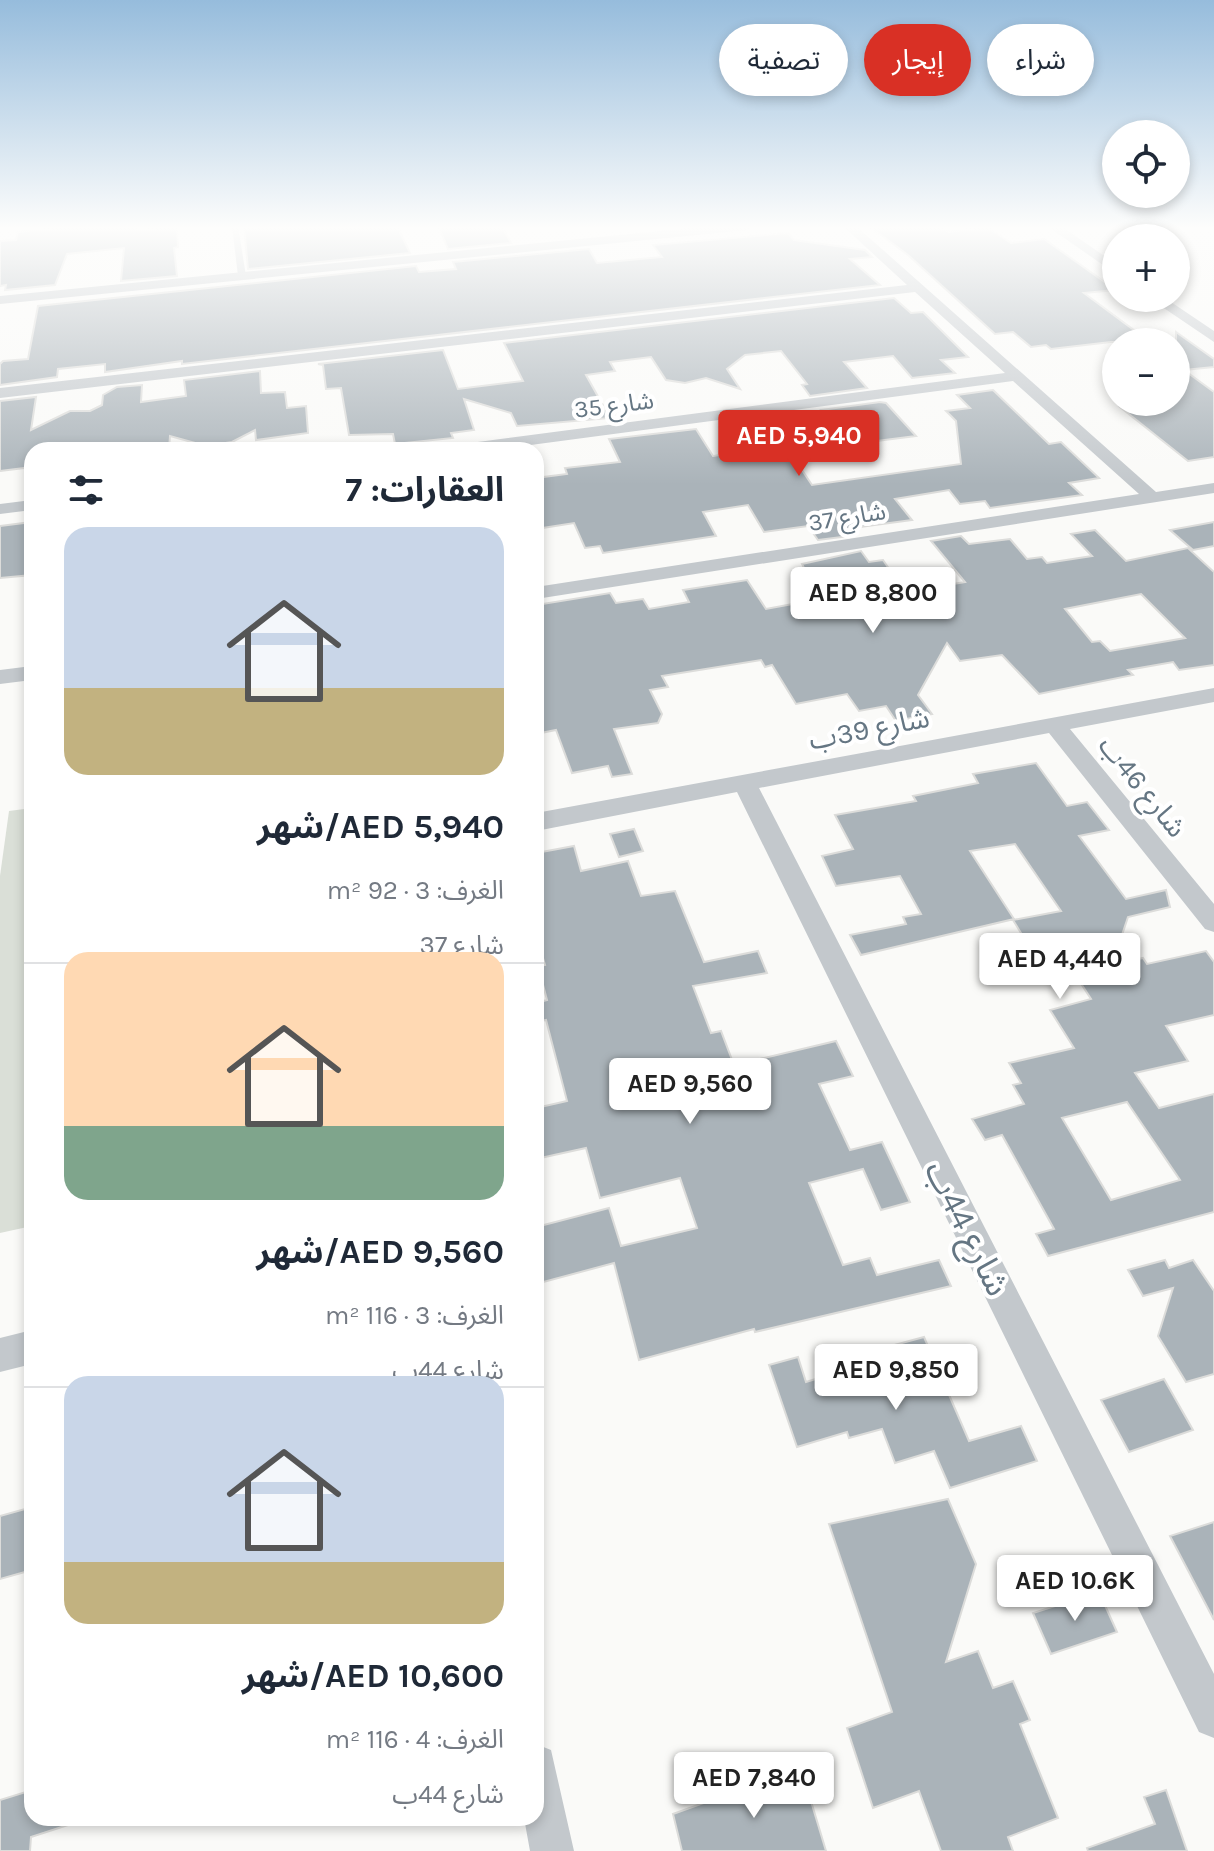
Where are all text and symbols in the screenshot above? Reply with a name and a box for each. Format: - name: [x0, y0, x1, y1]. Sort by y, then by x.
- chip: تصفية: [719, 24, 848, 96]
- chip: إيجار: [864, 24, 971, 96]
- chip: شراء: [987, 24, 1094, 96]
- map controls: [1102, 120, 1190, 416]
- button: locate: [1102, 120, 1190, 208]
- button: +: [1102, 224, 1190, 312]
- button: −: [1102, 328, 1190, 416]
- street label: شارع 35: [572, 386, 656, 427]
- pin: AED 5,940: [707, 410, 891, 478]
- text: AED 5,940: [736, 420, 862, 451]
- icon: filters: [64, 468, 108, 512]
- text: العقارات: 7: [345, 470, 504, 510]
- street label: شارع 37: [806, 497, 888, 540]
- pin: AED 8,800: [781, 567, 965, 635]
- text: AED 8,800: [808, 577, 938, 608]
- icon: home: [212, 579, 356, 723]
- street label: شارع 39ب: [806, 701, 933, 760]
- street label: شارع 46ب: [1089, 729, 1193, 846]
- text: AED 5,940/شهر: [257, 807, 504, 847]
- text: الغرف: 3 · 92 m²: [327, 875, 504, 906]
- text: شارع 37: [420, 930, 504, 961]
- pin: AED 4,440: [968, 933, 1152, 1001]
- text: AED 4,440: [997, 943, 1123, 974]
- icon: home: [212, 1004, 356, 1148]
- pin: AED 9,560: [598, 1058, 782, 1126]
- text: AED 9,560: [627, 1068, 753, 1099]
- street label: شارع 44ب: [913, 1154, 1018, 1304]
- text: AED 9,560/شهر: [257, 1232, 504, 1272]
- text: الغرف: 3 · 116 m²: [325, 1300, 504, 1331]
- pin: AED 9,850: [804, 1344, 988, 1412]
- text: AED 9,850: [833, 1354, 959, 1385]
- text: شارع 44ب: [392, 1355, 504, 1386]
- icon: home: [212, 1428, 356, 1572]
- pin: AED 10.6K: [983, 1555, 1167, 1623]
- text: AED 10.6K: [1015, 1565, 1135, 1596]
- text: AED 10,600/شهر: [242, 1656, 504, 1696]
- text: الغرف: 4 · 116 m²: [326, 1724, 504, 1755]
- pin: AED 7,840: [662, 1752, 846, 1820]
- text: AED 7,840: [692, 1762, 816, 1793]
- text: شارع 44ب: [392, 1779, 504, 1810]

